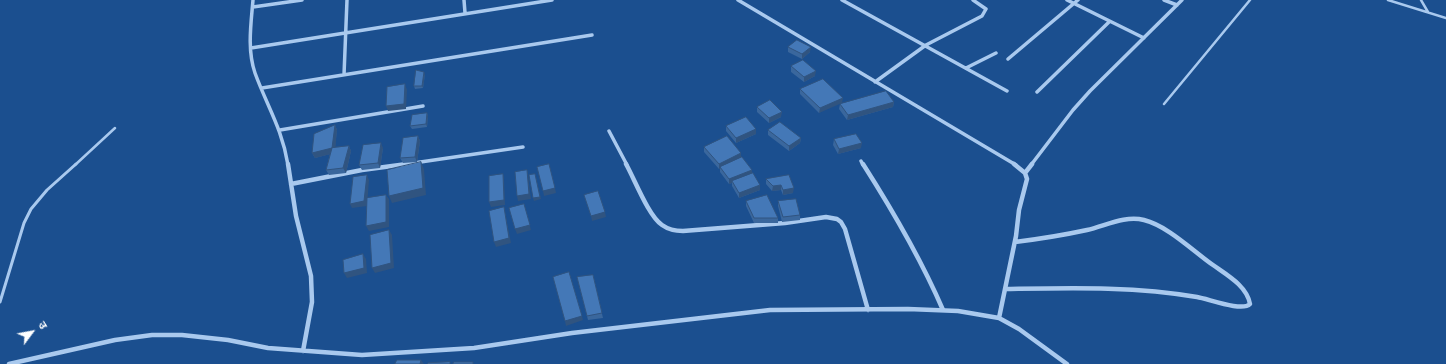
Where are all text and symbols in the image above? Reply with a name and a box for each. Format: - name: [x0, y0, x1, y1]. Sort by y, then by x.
- north arrow: [12, 312, 52, 352]
- text: उ: [35, 319, 50, 332]

